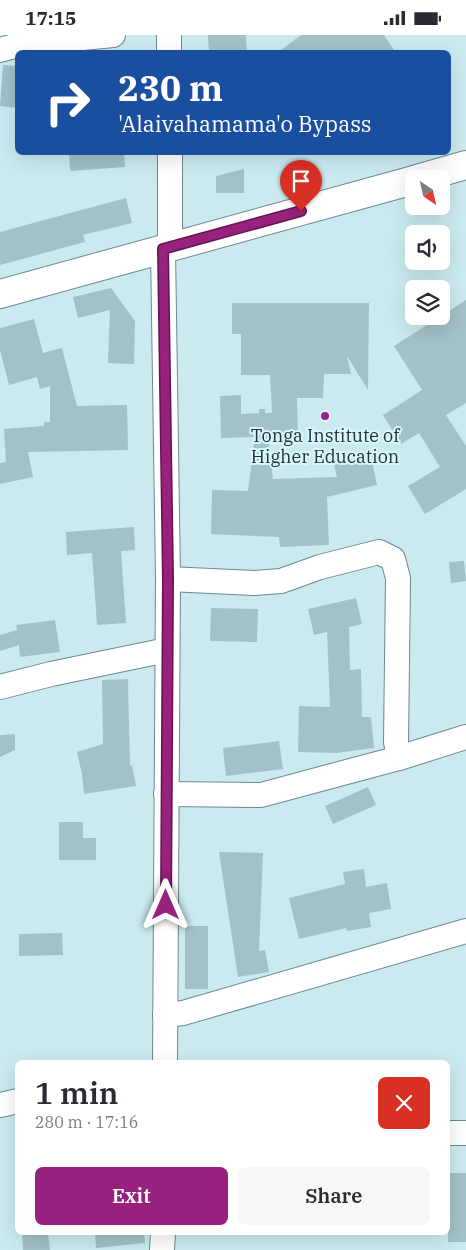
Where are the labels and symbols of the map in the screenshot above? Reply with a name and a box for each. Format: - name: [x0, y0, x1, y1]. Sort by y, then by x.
- pin: [280, 160, 322, 211]
- north arrow: [405, 170, 450, 215]
- marker: Tonga Institute of Higher Education: [319, 410, 331, 422]
- place label: Tonga Institute of Higher Education: [251, 424, 401, 468]
- position arrow: [139, 878, 191, 930]

